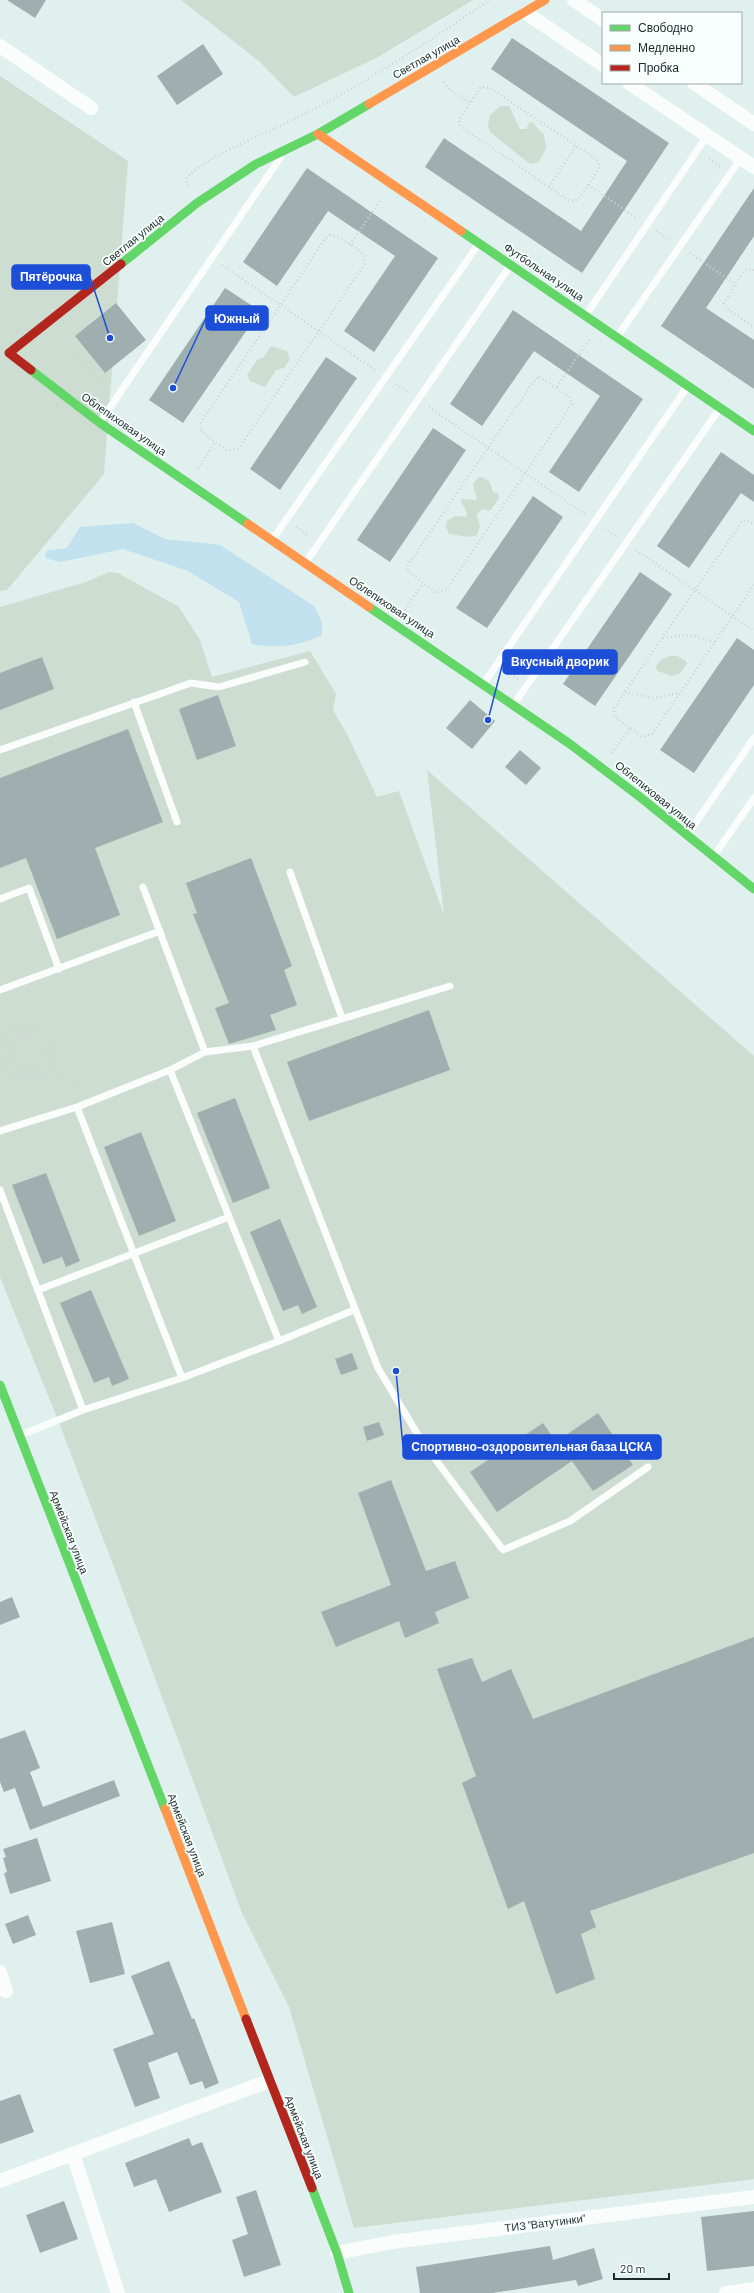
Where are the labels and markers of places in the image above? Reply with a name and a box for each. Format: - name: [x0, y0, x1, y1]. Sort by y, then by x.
- callout: Пятёрочка: [12, 265, 90, 289]
- callout: Южный: [206, 306, 268, 330]
- callout: Вкусный дворик: [503, 650, 617, 674]
- callout: Спортивно-оздоровительная база ЦСКА: [403, 1435, 661, 1459]

